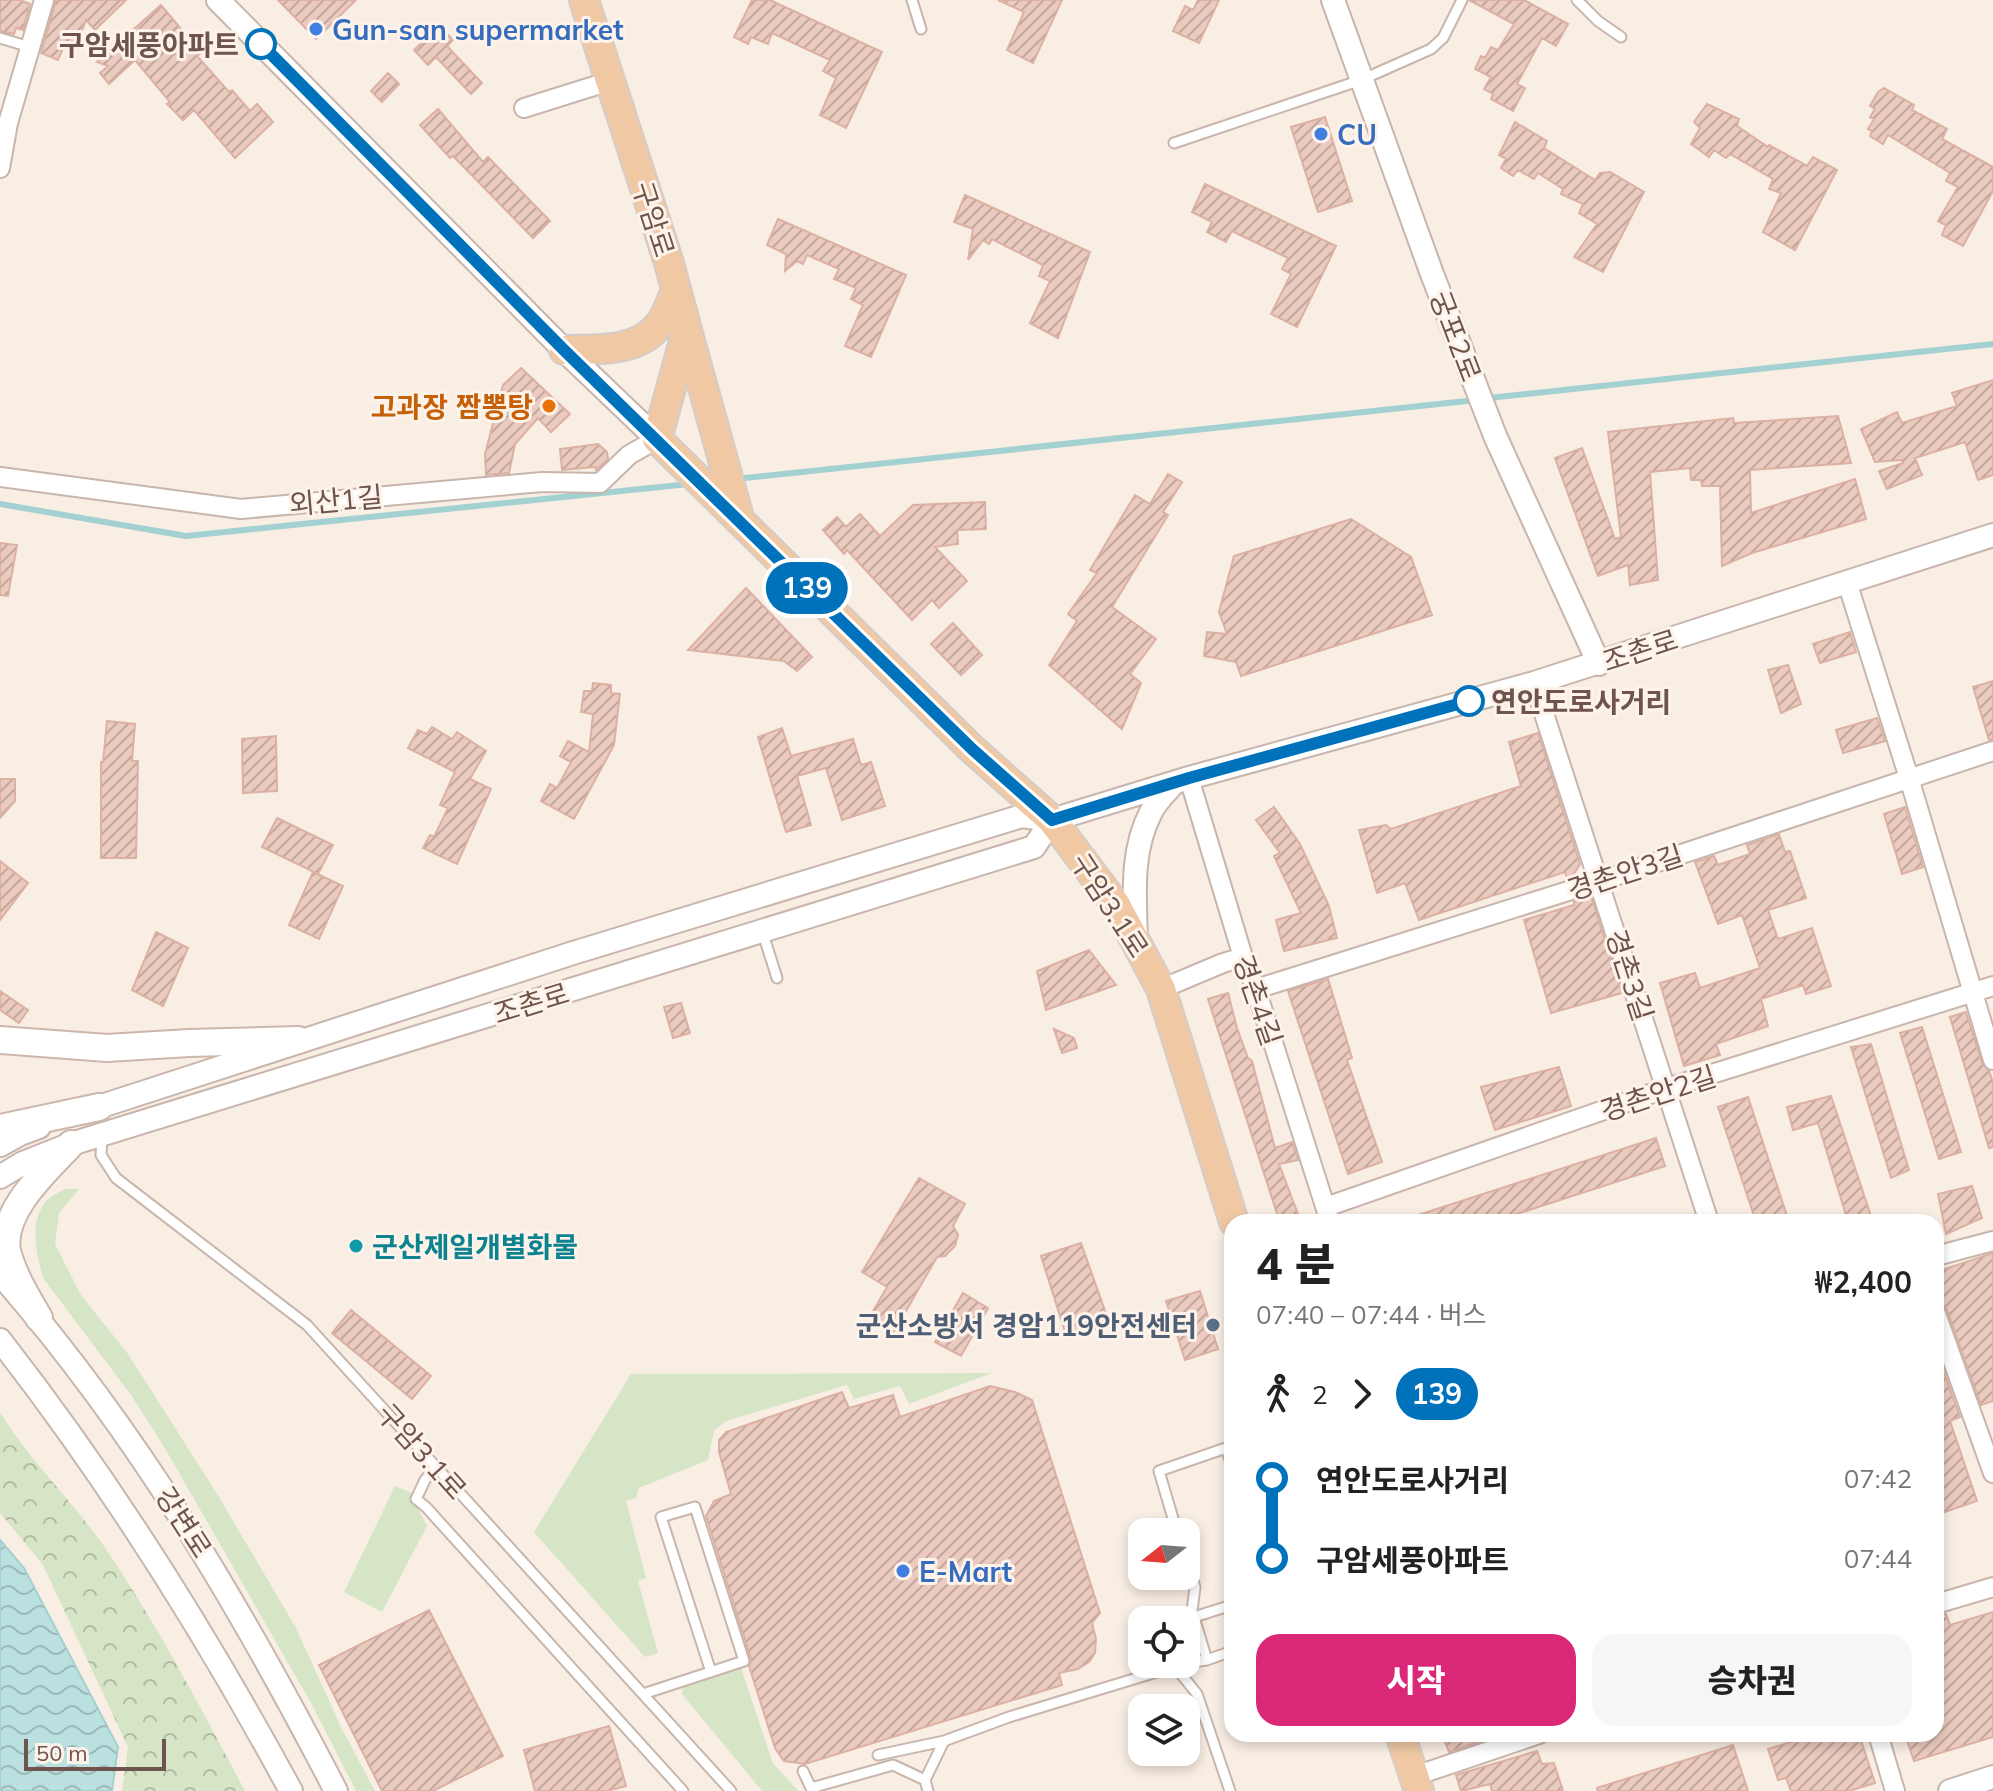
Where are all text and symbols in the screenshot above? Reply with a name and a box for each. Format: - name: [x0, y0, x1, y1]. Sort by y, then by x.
- place label: Gun-san supermarket: [332, 12, 624, 47]
- marker: Gun-san supermarket: [307, 20, 325, 38]
- place label: 구암세풍아파트: [59, 27, 239, 62]
- marker: 구암세풍아파트: [246, 29, 276, 59]
- place label: CU: [1337, 117, 1377, 152]
- marker: CU: [1312, 125, 1330, 143]
- street label: 구암로: [625, 177, 683, 261]
- street label: 궁포2로: [1423, 286, 1489, 386]
- place label: 고과장 짬뽕탕: [371, 389, 533, 424]
- marker: 고과장 짬뽕탕: [540, 397, 558, 415]
- street label: 외산1길: [288, 478, 384, 522]
- line badge: 139: [761, 562, 853, 614]
- text: 139: [782, 570, 832, 605]
- street label: 조촌로: [1598, 621, 1682, 679]
- place label: 연안도로사거리: [1491, 684, 1671, 719]
- marker: 연안도로사거리: [1454, 686, 1484, 716]
- street label: 경촌안3길: [1563, 837, 1687, 907]
- street label: 구암3.1로: [1063, 846, 1157, 964]
- street label: 경촌3길: [1599, 925, 1661, 1025]
- street label: 경촌4길: [1226, 950, 1290, 1050]
- street label: 조촌로: [489, 975, 573, 1031]
- street label: 경촌안2길: [1596, 1058, 1720, 1128]
- place label: 군산제일개별화물: [372, 1229, 578, 1264]
- text: 4 분: [1256, 1236, 1335, 1291]
- marker: 군산제일개별화물: [347, 1237, 365, 1255]
- text: ₩2,400: [1815, 1263, 1912, 1301]
- text: 07:40 – 07:44 · 버스: [1256, 1298, 1487, 1331]
- place label: 군산소방서 경암119안전센터: [856, 1308, 1197, 1343]
- marker: 군산소방서 경암119안전센터: [1204, 1316, 1222, 1334]
- icon: walk: [1256, 1372, 1300, 1416]
- icon: forward: [1340, 1372, 1384, 1416]
- text: 139: [1412, 1376, 1462, 1411]
- text: 2: [1312, 1378, 1328, 1411]
- street label: 구암3.1로: [370, 1396, 474, 1506]
- text: 연안도로사거리: [1316, 1461, 1509, 1499]
- text: 07:42: [1844, 1462, 1912, 1495]
- street label: 강변로: [148, 1480, 220, 1564]
- north arrow: [1128, 1518, 1200, 1590]
- map controls: [1128, 1518, 1200, 1766]
- text: 구암세풍아파트: [1316, 1541, 1509, 1579]
- text: 07:44: [1844, 1542, 1912, 1575]
- place label: E-Mart: [919, 1554, 1012, 1589]
- marker: E-Mart: [894, 1562, 912, 1580]
- button: locate: [1128, 1606, 1200, 1678]
- button: 시작: [1256, 1634, 1576, 1726]
- button: 승차권: [1592, 1634, 1912, 1726]
- button: layers: [1128, 1694, 1200, 1766]
- scale bar: [24, 1735, 166, 1771]
- text: 50 m: [36, 1739, 87, 1767]

